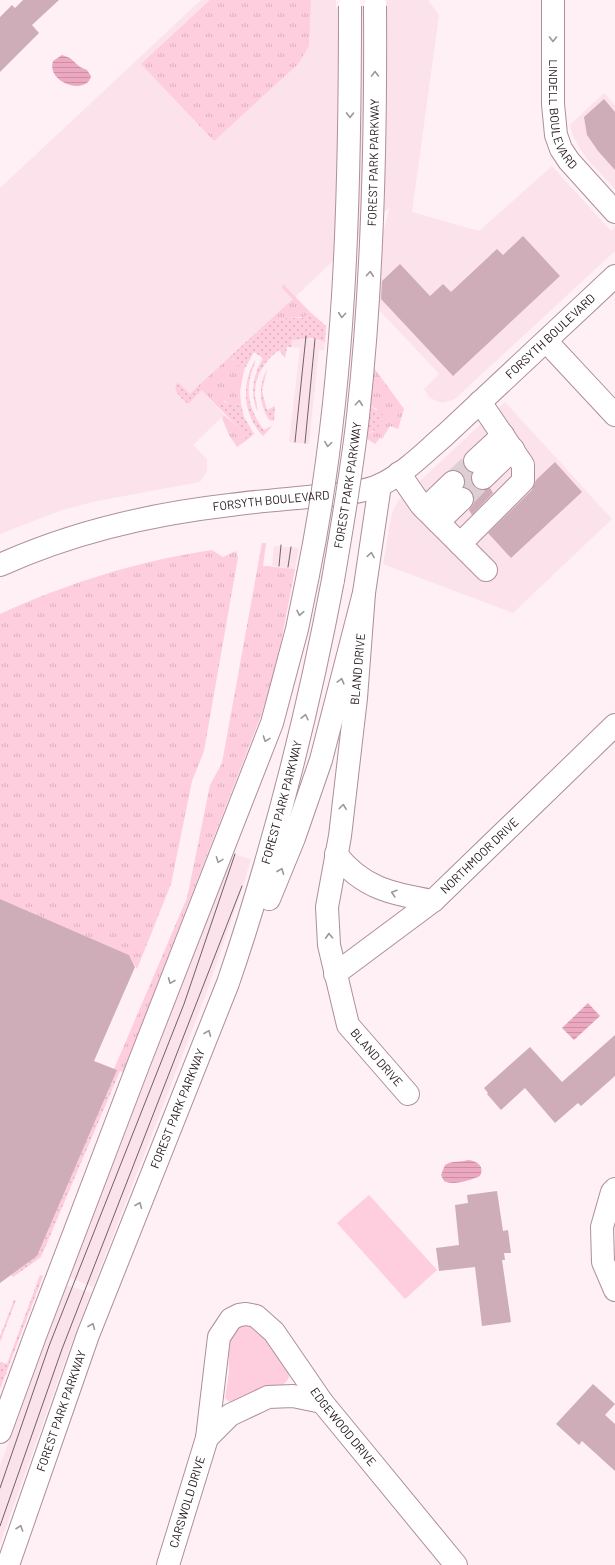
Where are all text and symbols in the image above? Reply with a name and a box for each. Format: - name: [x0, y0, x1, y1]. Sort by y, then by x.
- one-way arrow: [549, 36, 557, 42]
- street label: LINDELL BOULEVARD: [547, 59, 581, 171]
- one-way arrow: [371, 71, 379, 77]
- street label: FOREST PARK PARKWAY: [364, 98, 381, 227]
- one-way arrow: [346, 112, 354, 118]
- one-way arrow: [366, 271, 375, 277]
- street label: FORSYTH BOULEVARD: [502, 290, 597, 381]
- one-way arrow: [337, 312, 346, 318]
- one-way arrow: [355, 400, 364, 406]
- street label: FOREST PARK PARKWAY: [330, 421, 363, 549]
- one-way arrow: [324, 441, 333, 447]
- street label: FORSYTH BOULEVARD: [212, 487, 330, 513]
- one-way arrow: [366, 551, 375, 558]
- one-way arrow: [297, 610, 305, 616]
- street label: BLAND DRIVE: [347, 632, 367, 705]
- one-way arrow: [336, 678, 344, 684]
- one-way arrow: [301, 714, 309, 720]
- one-way arrow: [263, 735, 271, 742]
- street label: FOREST PARK PARKWAY: [258, 739, 304, 866]
- one-way arrow: [338, 804, 347, 810]
- street label: NORTHMOOR DRIVE: [437, 814, 521, 896]
- one-way arrow: [216, 856, 224, 863]
- one-way arrow: [276, 868, 284, 875]
- one-way arrow: [391, 889, 398, 898]
- one-way arrow: [324, 933, 333, 939]
- one-way arrow: [168, 977, 176, 984]
- street label: BLAND DRIVE: [348, 1025, 406, 1089]
- one-way arrow: [204, 1029, 212, 1036]
- street label: FOREST PARK PARKWAY: [147, 1046, 207, 1170]
- one-way arrow: [135, 1202, 143, 1209]
- one-way arrow: [87, 1323, 95, 1330]
- street label: FOREST PARK PARKWAY: [33, 1348, 88, 1473]
- street label: EDGEWOOD DRIVE: [308, 1385, 380, 1468]
- street label: CARSWOLD DRIVE: [166, 1454, 207, 1549]
- one-way arrow: [15, 1525, 24, 1532]

